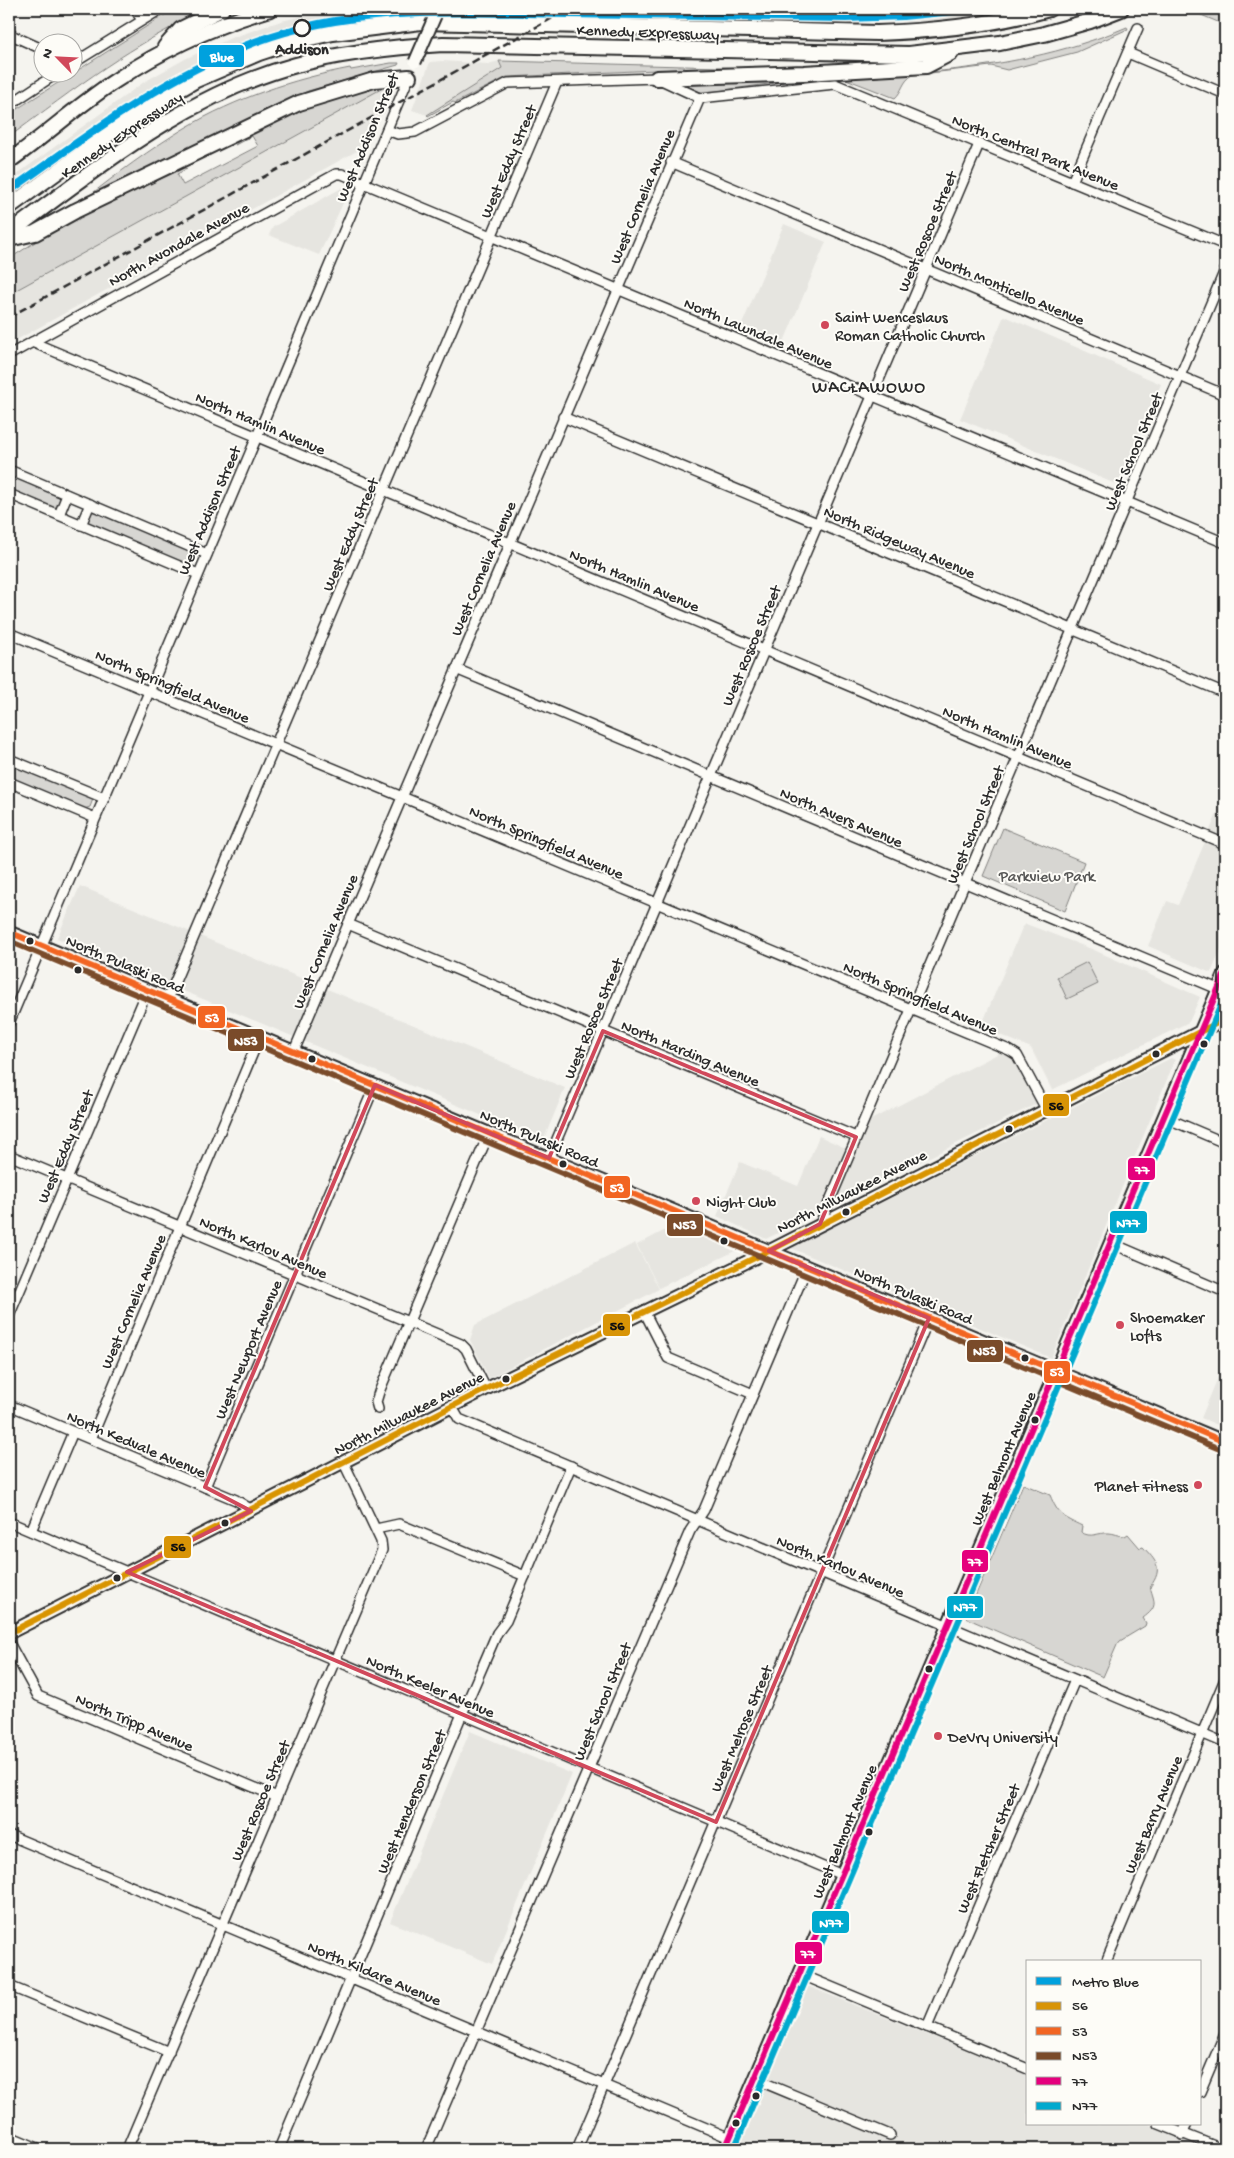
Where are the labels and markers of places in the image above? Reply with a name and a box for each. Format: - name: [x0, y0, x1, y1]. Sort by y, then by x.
- marker: Addison: [293, 19, 311, 37]
- place label: Addison: [274, 42, 329, 61]
- place label: Saint Wenceslaus Roman Catholic Church: [835, 310, 985, 347]
- marker: Saint Wenceslaus Roman Catholic Church: [819, 319, 831, 331]
- unlabelled marker: [25, 936, 35, 946]
- unlabelled marker: [73, 965, 83, 975]
- unlabelled marker: [1199, 1039, 1209, 1049]
- unlabelled marker: [1151, 1049, 1161, 1059]
- unlabelled marker: [307, 1054, 317, 1064]
- unlabelled marker: [1004, 1124, 1014, 1134]
- unlabelled marker: [558, 1159, 568, 1169]
- marker: Night Club: [690, 1195, 702, 1207]
- place label: Night Club: [706, 1195, 777, 1214]
- unlabelled marker: [841, 1207, 851, 1217]
- unlabelled marker: [719, 1236, 729, 1246]
- place label: Shoemaker Lofts: [1130, 1310, 1205, 1347]
- marker: Shoemaker Lofts: [1114, 1319, 1126, 1331]
- unlabelled marker: [1020, 1353, 1030, 1363]
- unlabelled marker: [501, 1374, 511, 1384]
- unlabelled marker: [1030, 1415, 1040, 1425]
- place label: Planet Fitness: [1094, 1479, 1189, 1498]
- marker: Planet Fitness: [1192, 1479, 1204, 1491]
- unlabelled marker: [220, 1518, 230, 1528]
- unlabelled marker: [112, 1573, 122, 1583]
- unlabelled marker: [924, 1664, 934, 1674]
- marker: DeVry University: [932, 1730, 944, 1742]
- place label: DeVry University: [947, 1730, 1058, 1749]
- unlabelled marker: [864, 1827, 874, 1837]
- unlabelled marker: [751, 2091, 761, 2101]
- unlabelled marker: [731, 2118, 741, 2128]

